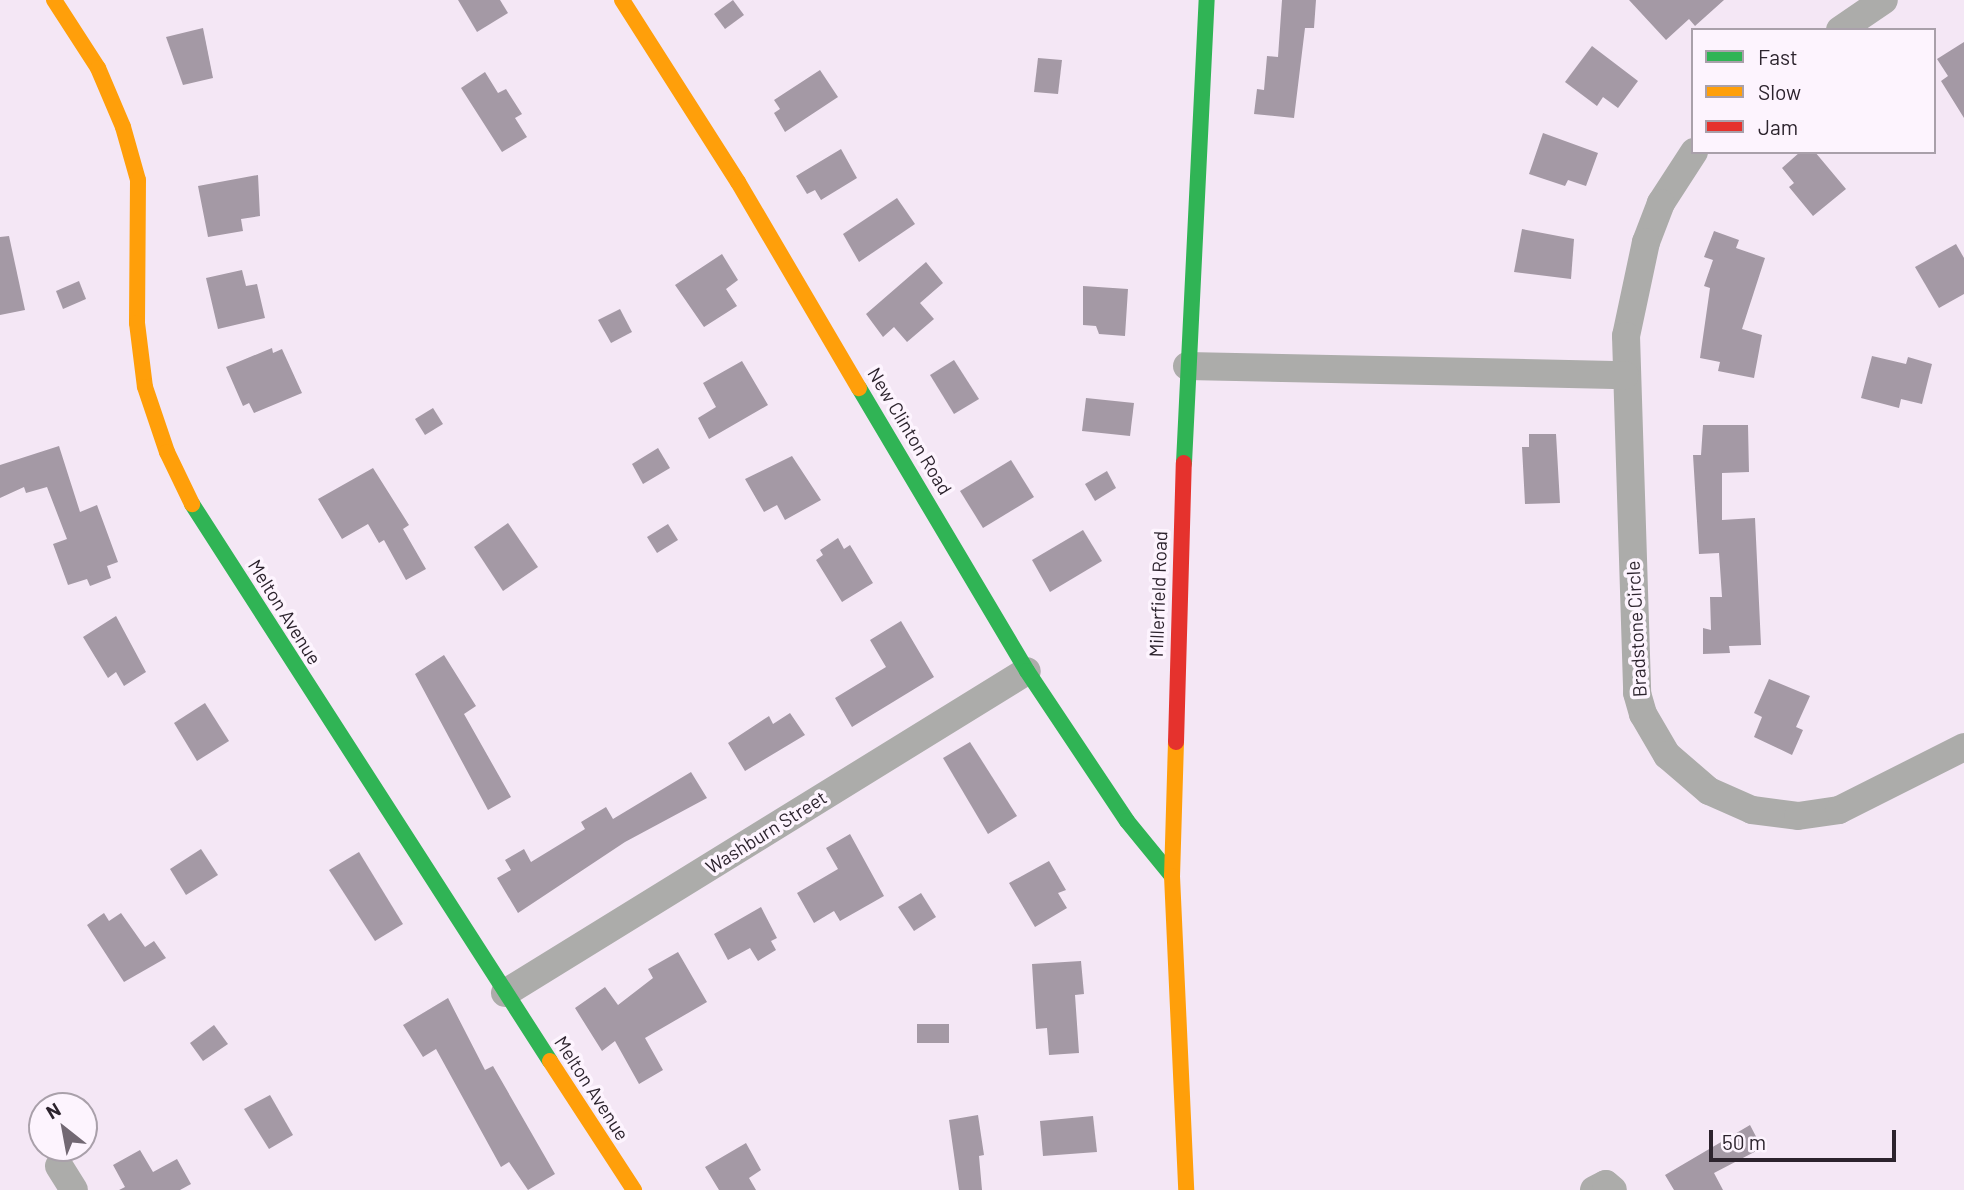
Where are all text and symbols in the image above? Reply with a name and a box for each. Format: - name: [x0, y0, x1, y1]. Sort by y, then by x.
- legend: [1691, 28, 1936, 154]
- text: Fast: [1758, 44, 1798, 69]
- text: Slow: [1758, 79, 1801, 104]
- text: Jam: [1758, 114, 1798, 139]
- street label: New Clinton Road: [863, 363, 957, 499]
- street label: Millerfield Road: [1144, 530, 1172, 658]
- street label: Melton Avenue: [244, 555, 326, 669]
- street label: Bradstone Circle: [1621, 560, 1651, 698]
- street label: Washburn Street: [701, 786, 831, 878]
- street label: Melton Avenue: [550, 1032, 634, 1144]
- north arrow: [28, 1092, 98, 1162]
- text: N: [42, 1097, 64, 1123]
- scale bar: [1712, 1116, 1899, 1160]
- text: 50 m: [1722, 1129, 1766, 1154]

